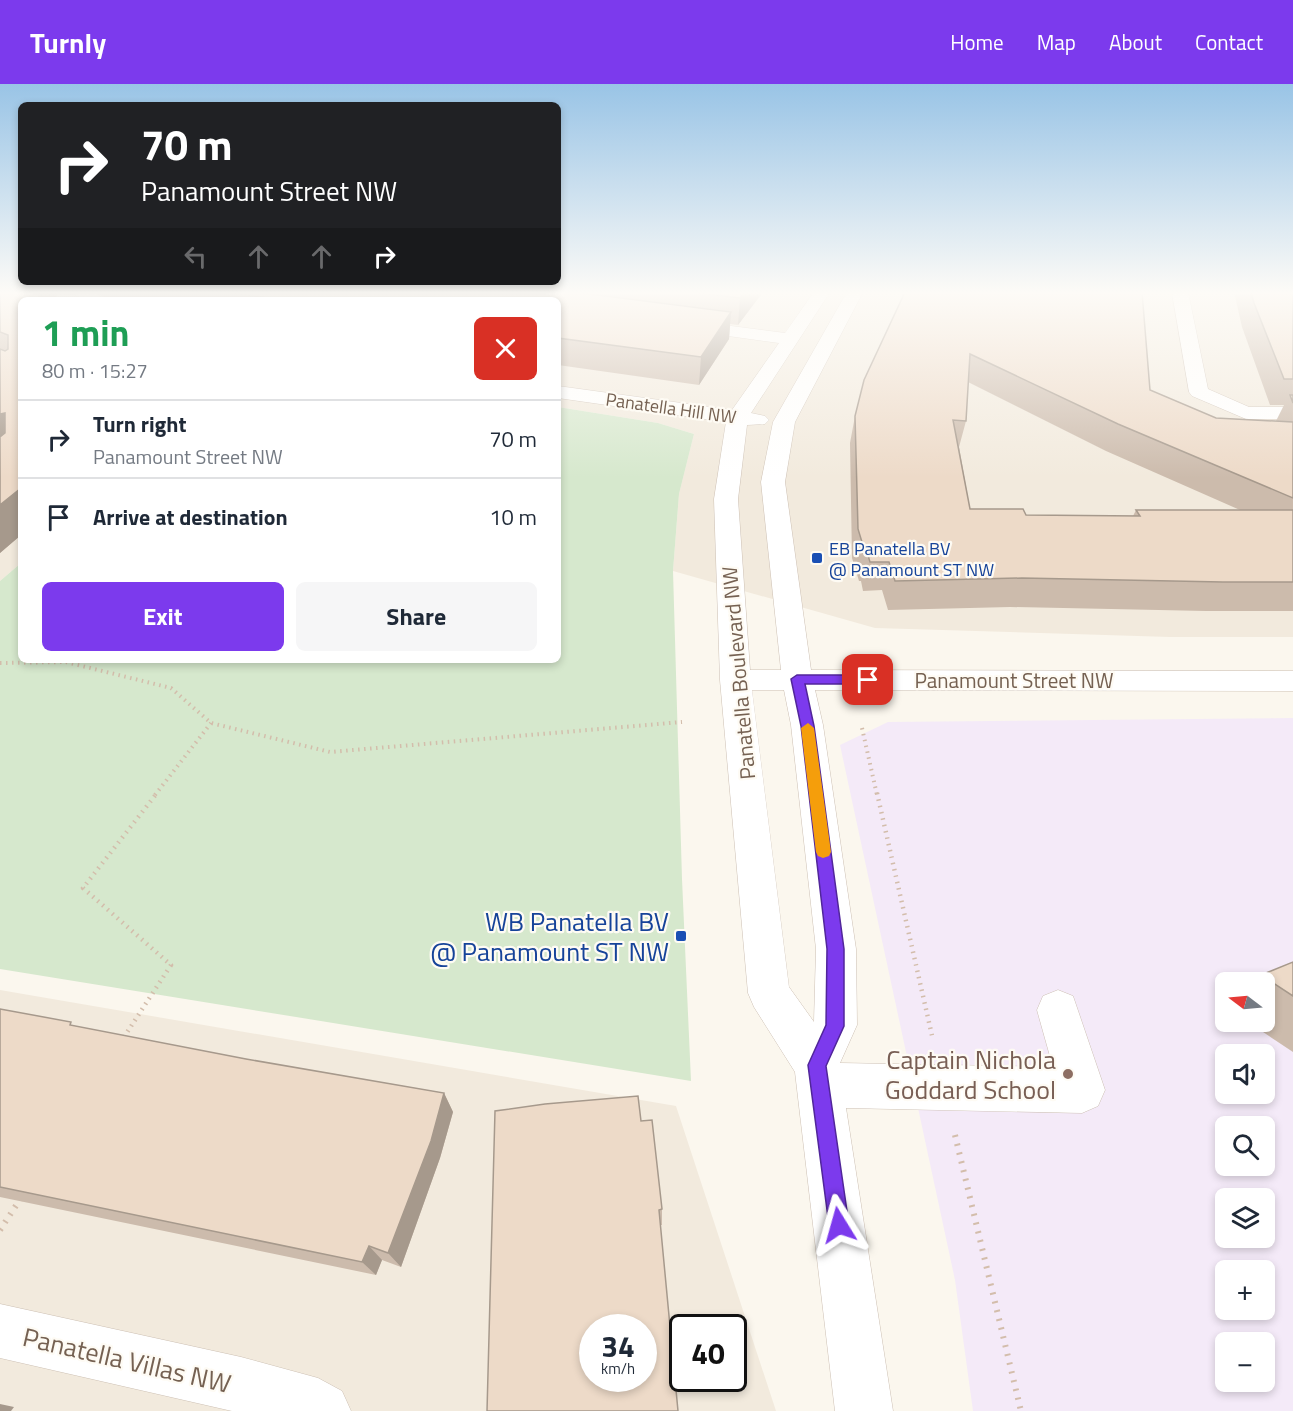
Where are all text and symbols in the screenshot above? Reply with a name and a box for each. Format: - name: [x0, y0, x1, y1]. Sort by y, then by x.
- text: Turnly: [30, 21, 106, 64]
- text: Home: [950, 26, 1004, 58]
- text: Map: [1037, 26, 1076, 58]
- text: About: [1109, 26, 1162, 58]
- text: Contact: [1195, 26, 1263, 58]
- text: 70 m: [141, 112, 233, 176]
- icon: right: [42, 126, 120, 204]
- text: Panamount Street NW: [141, 170, 397, 211]
- icon: left: [179, 240, 212, 273]
- icon: ahead: [242, 240, 275, 273]
- icon: ahead: [305, 240, 338, 273]
- icon: right: [368, 240, 401, 273]
- text: 1 min: [42, 305, 129, 360]
- button: close: [474, 317, 537, 380]
- text: 80 m · 15:27: [42, 355, 148, 386]
- street label: Panatella Hill NW: [604, 385, 738, 431]
- text: Turn right: [93, 407, 187, 441]
- text: 70 m: [489, 422, 537, 456]
- icon: right: [42, 423, 75, 456]
- text: Panamount Street NW: [93, 441, 283, 472]
- text: Arrive at destination: [93, 500, 288, 534]
- text: 10 m: [489, 500, 537, 534]
- icon: arrive: [42, 501, 75, 534]
- place label: EB Panatella BV @ Panamount ST NW: [829, 535, 994, 583]
- marker: EB Panatella BV @ Panamount ST NW: [810, 551, 824, 565]
- street label: Panatella Boulevard NW: [713, 565, 763, 781]
- button: Exit: [42, 582, 284, 651]
- button: Share: [296, 582, 537, 651]
- pin: [842, 654, 893, 705]
- icon: arrive: [851, 663, 884, 696]
- street label: Panamount Street NW: [914, 664, 1114, 696]
- place label: WB Panatella BV @ Panamount ST NW: [430, 902, 669, 971]
- marker: WB Panatella BV @ Panamount ST NW: [674, 929, 688, 943]
- north arrow: [1215, 972, 1275, 1032]
- map controls: [1215, 972, 1275, 1392]
- place label: Captain Nichola Goddard School: [885, 1040, 1056, 1109]
- button: sound: [1215, 1044, 1275, 1104]
- marker: Captain Nichola Goddard School: [1061, 1067, 1075, 1081]
- button: search: [1215, 1116, 1275, 1176]
- button: layers: [1215, 1188, 1275, 1248]
- position arrow: [807, 1193, 871, 1257]
- button: +: [1215, 1260, 1275, 1320]
- speed limit sign: 40: [669, 1314, 747, 1392]
- street label: Panatella Villas NW: [19, 1317, 235, 1403]
- text: 34: [601, 1323, 635, 1369]
- button: −: [1215, 1332, 1275, 1392]
- text: km/h: [601, 1357, 635, 1380]

